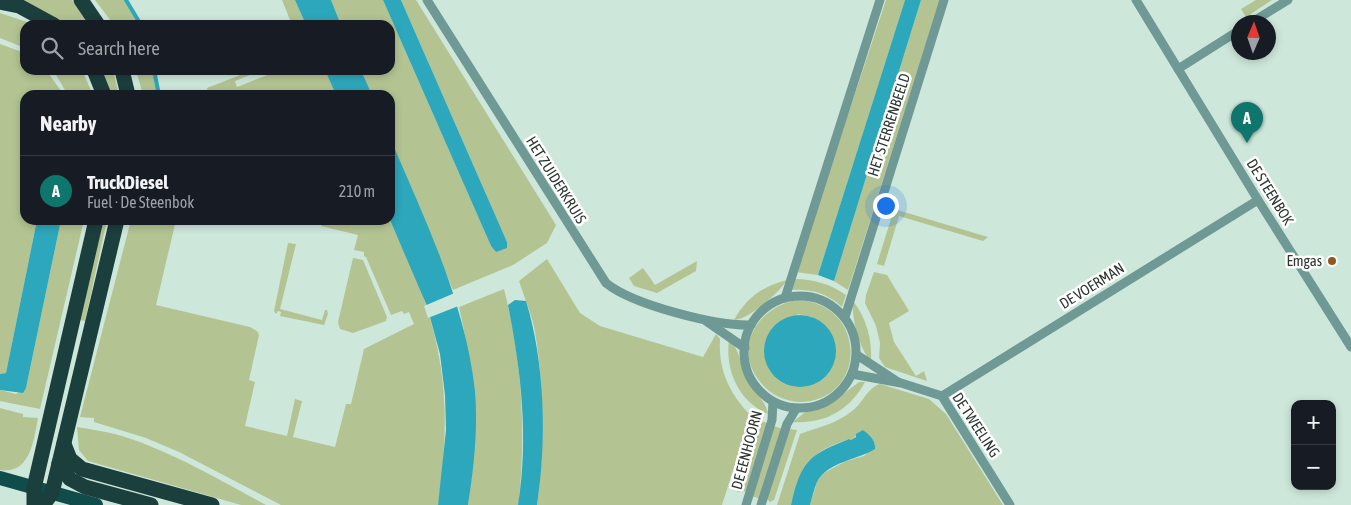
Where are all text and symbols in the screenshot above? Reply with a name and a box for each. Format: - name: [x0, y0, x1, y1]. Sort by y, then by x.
- north arrow: [1231, 15, 1276, 60]
- search box: [20, 20, 395, 75]
- icon: search: [38, 34, 66, 62]
- text: Search here: [78, 37, 160, 59]
- street label: HET STERRENBEELD: [864, 71, 913, 179]
- pin: A: [1231, 102, 1263, 143]
- text: Nearby: [40, 111, 96, 135]
- street label: HET ZUIDERKRUIS: [523, 133, 590, 226]
- street label: DE STEENBOK: [1243, 156, 1298, 228]
- text: TruckDiesel: [87, 171, 168, 193]
- text: A: [52, 182, 60, 200]
- text: 210 m: [339, 182, 375, 200]
- text: Fuel · De Steenbok: [87, 193, 194, 211]
- your location: [873, 193, 899, 219]
- place label: Emgas: [1286, 252, 1322, 269]
- marker: Emgas: [1326, 255, 1338, 267]
- street label: DE VOERMAN: [1056, 259, 1127, 312]
- street label: DE TWEELING: [949, 389, 1004, 460]
- map controls: [1291, 400, 1336, 490]
- button: +: [1291, 400, 1336, 445]
- street label: DE EENHOORN: [728, 409, 765, 491]
- button: −: [1291, 445, 1336, 490]

